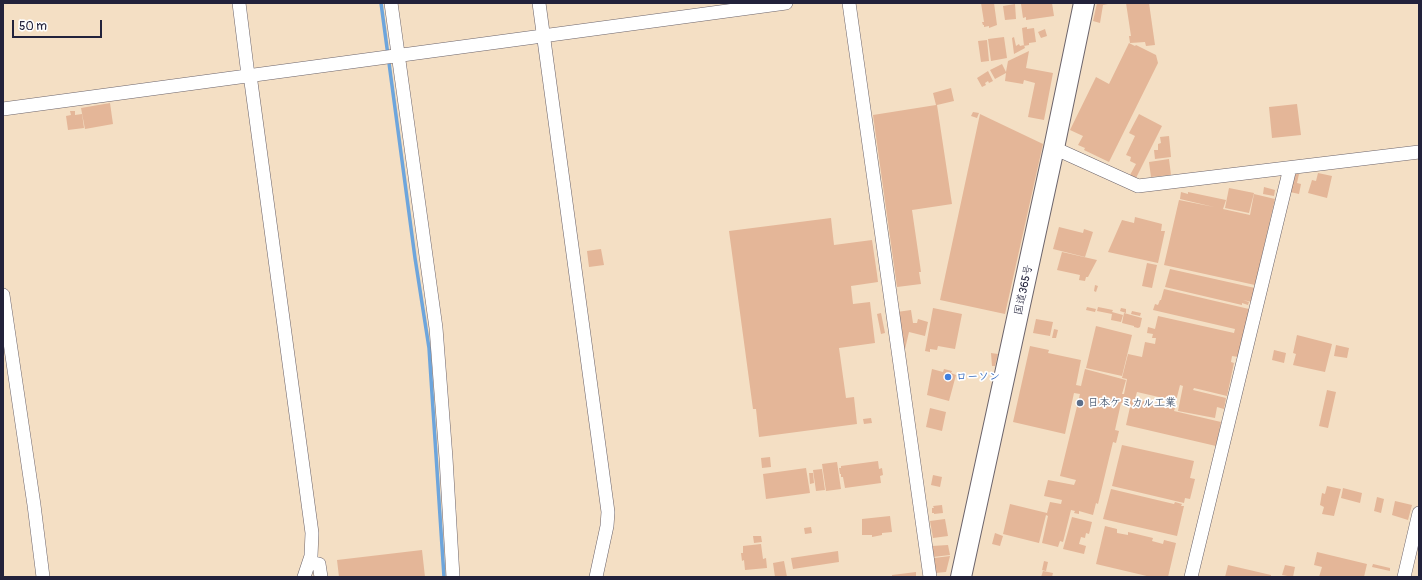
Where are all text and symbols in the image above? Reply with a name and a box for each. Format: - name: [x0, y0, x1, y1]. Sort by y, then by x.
- scale bar: [14, 12, 104, 38]
- text: 50 m: [19, 19, 47, 34]
- street label: 国道365号: [1012, 263, 1036, 317]
- place label: ローソン: [956, 370, 1000, 384]
- marker: ローソン: [943, 372, 953, 382]
- place label: 日本ケミカル工業: [1088, 396, 1176, 410]
- marker: 日本ケミカル工業: [1075, 398, 1085, 408]

